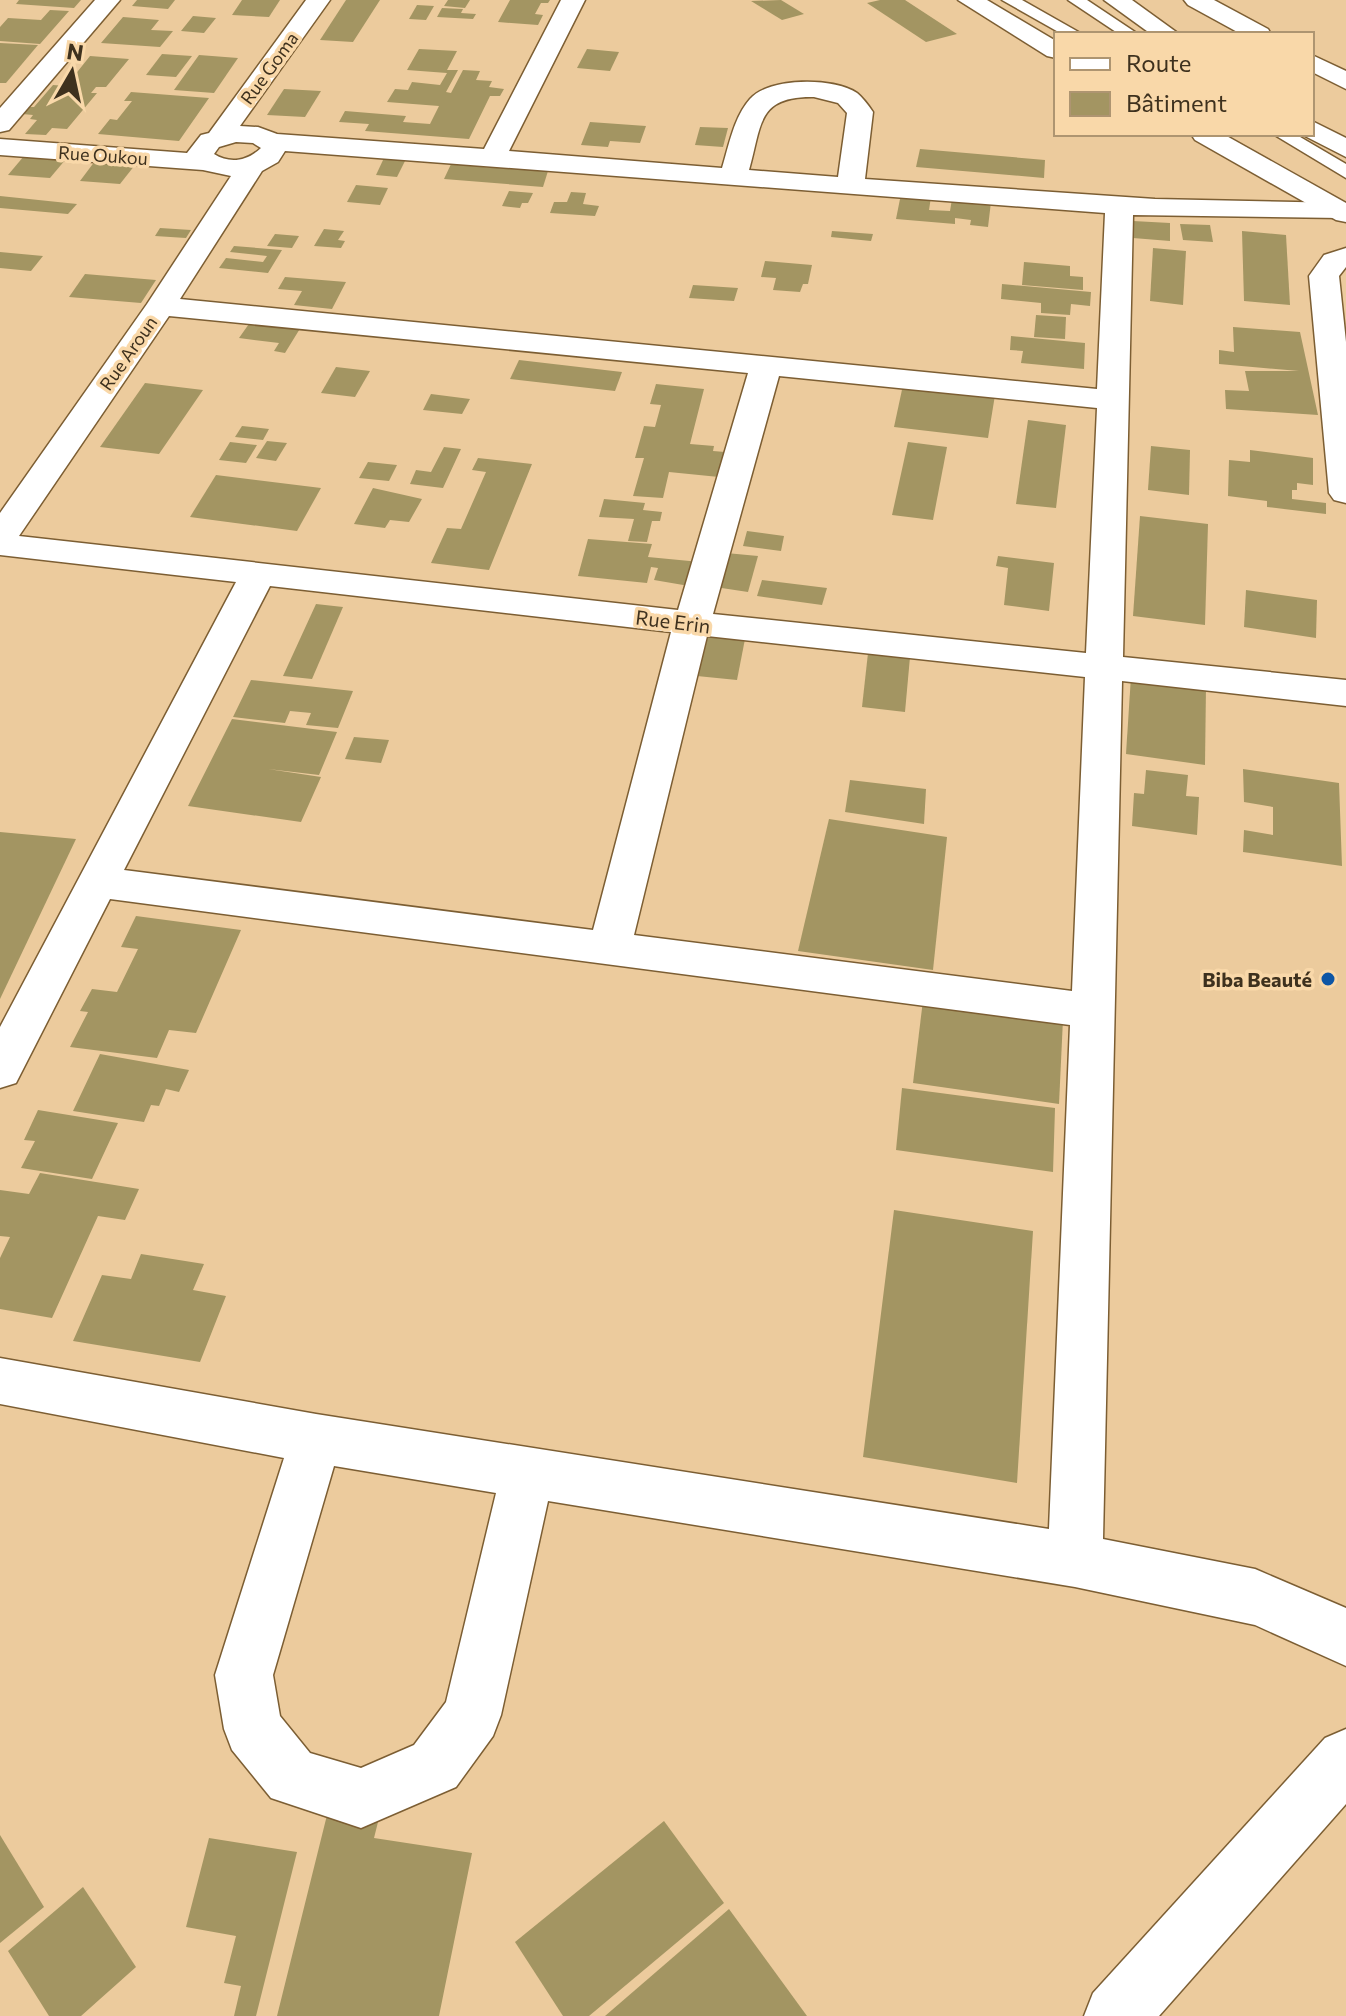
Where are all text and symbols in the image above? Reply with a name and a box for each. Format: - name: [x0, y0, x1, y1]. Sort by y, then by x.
- street label: Rue Goma: [235, 28, 303, 108]
- north arrow: [32, 32, 112, 112]
- legend: [1054, 32, 1314, 136]
- text: N: [65, 37, 85, 66]
- text: Route: [1126, 48, 1191, 77]
- text: Bâtiment: [1126, 88, 1227, 117]
- street label: Rue Oukou: [57, 141, 149, 169]
- street label: Rue Aroun: [95, 312, 161, 394]
- street label: Rue Erin: [634, 605, 712, 637]
- place label: Biba Beauté: [1202, 967, 1312, 991]
- marker: Biba Beauté: [1319, 970, 1337, 988]

